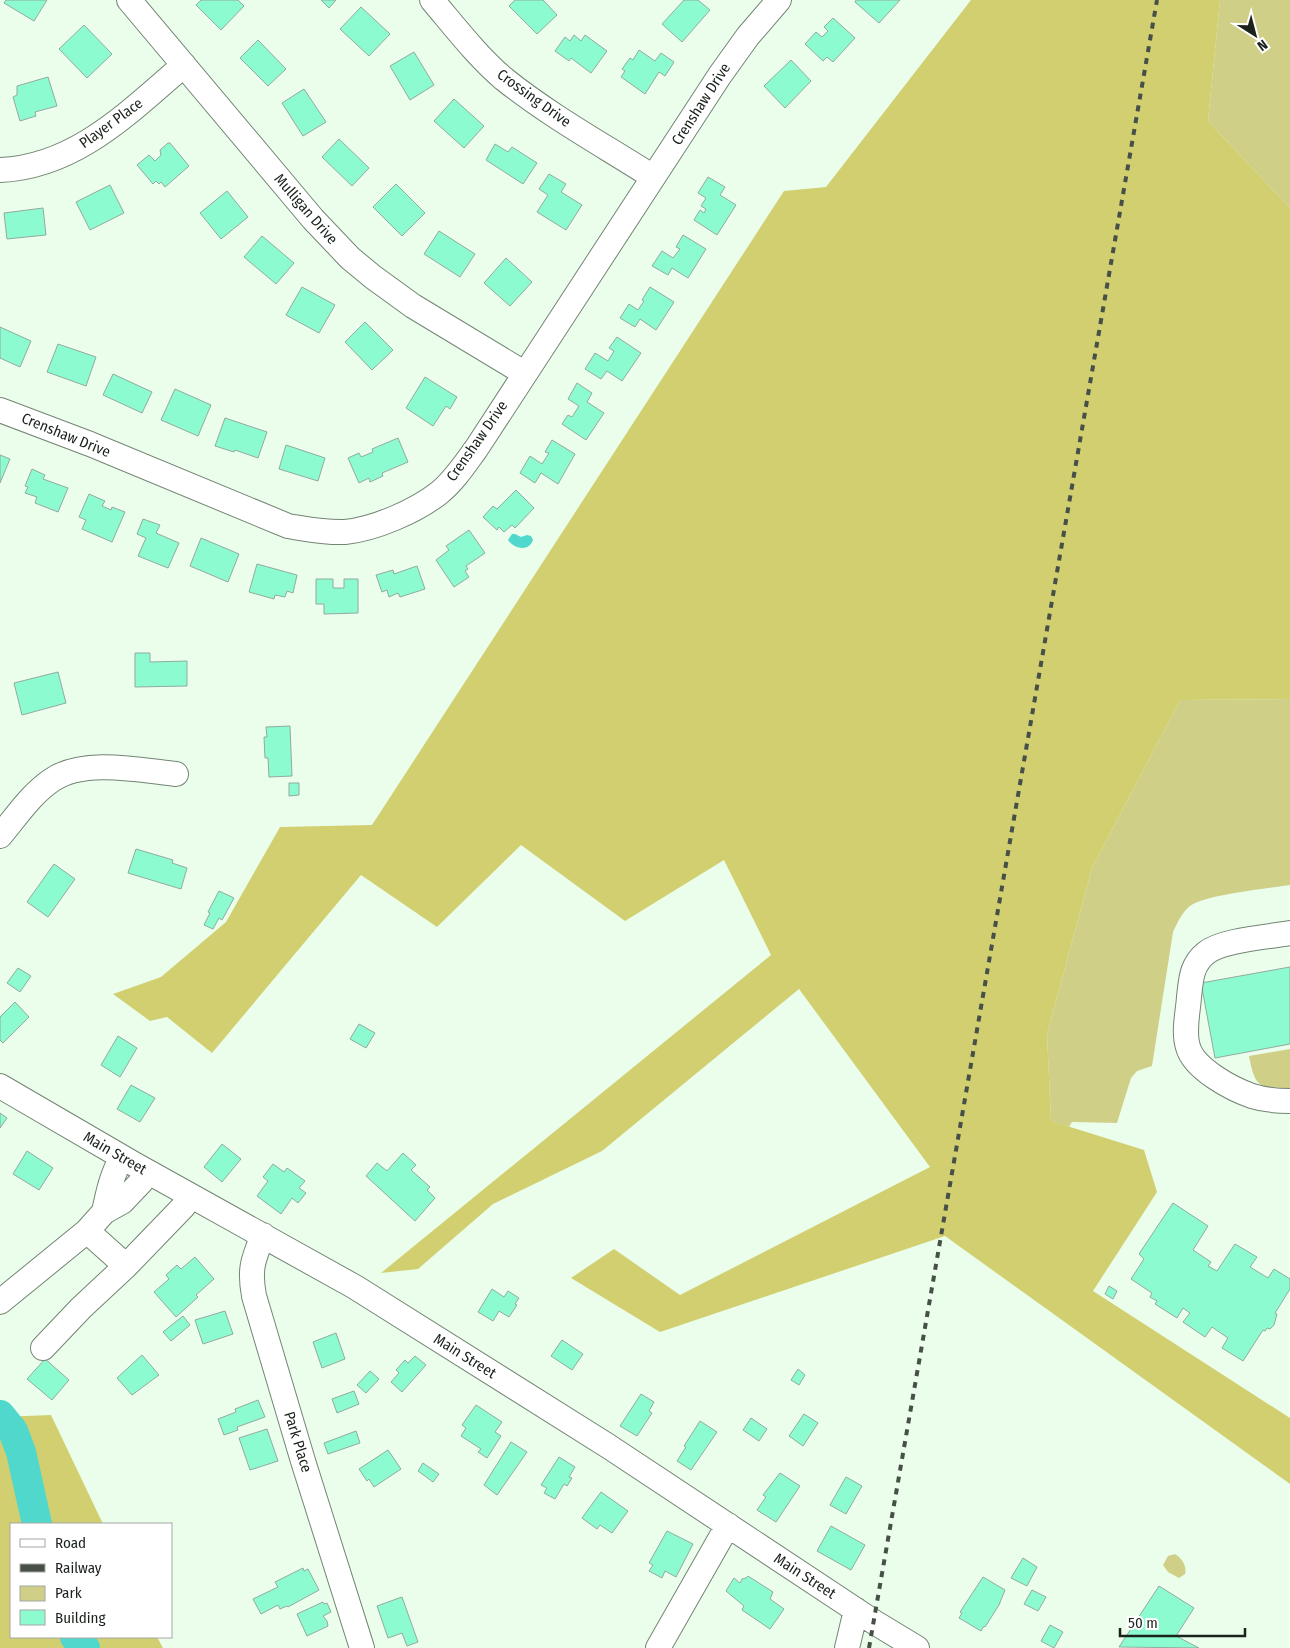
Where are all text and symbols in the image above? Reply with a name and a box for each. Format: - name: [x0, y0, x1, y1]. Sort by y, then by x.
- north arrow: [1230, 10, 1280, 60]
- text: N: [1254, 36, 1271, 54]
- street label: Crenshaw Drive: [668, 60, 734, 148]
- street label: Crossing Drive: [494, 65, 574, 131]
- street label: Player Place: [76, 94, 146, 152]
- street label: Mulligan Drive: [270, 170, 342, 248]
- street label: Crenshaw Drive: [443, 397, 511, 485]
- street label: Crenshaw Drive: [19, 409, 113, 461]
- street label: Main Street: [80, 1128, 150, 1178]
- street label: Main Street: [430, 1330, 500, 1382]
- street label: Park Place: [280, 1409, 316, 1475]
- legend: [10, 1523, 172, 1638]
- text: Road: [55, 1534, 86, 1552]
- street label: Main Street: [771, 1549, 839, 1603]
- text: Railway: [55, 1559, 102, 1577]
- text: Park: [55, 1584, 82, 1602]
- scale bar: [1120, 1606, 1245, 1638]
- text: Building: [55, 1609, 106, 1627]
- text: 50 m: [1128, 1614, 1158, 1632]

